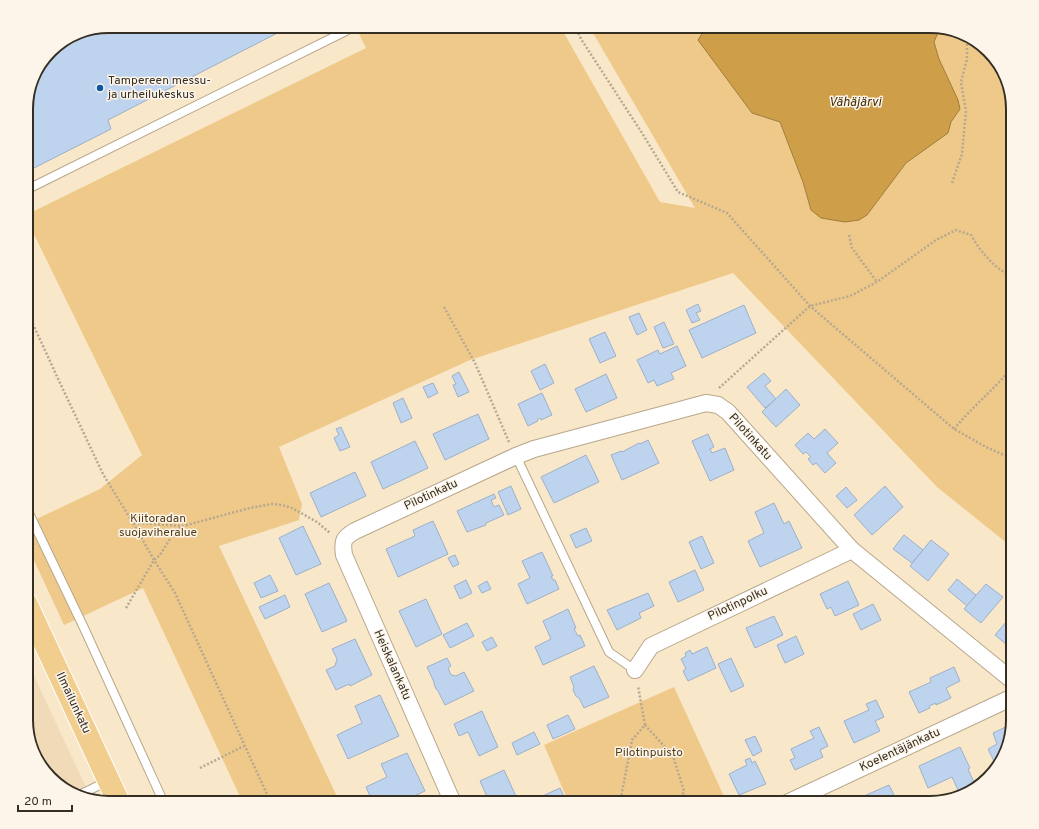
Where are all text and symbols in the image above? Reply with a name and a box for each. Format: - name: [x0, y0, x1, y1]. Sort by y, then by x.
- place label: Tampereen messu- ja urheilukeskus: [107, 73, 211, 103]
- marker: Tampereen messu- ja urheilukeskus: [95, 83, 105, 93]
- water label: Vähäjärvi: [829, 95, 882, 111]
- street label: Pilotinkatu: [725, 410, 775, 464]
- street label: Pilotinkatu: [402, 476, 460, 514]
- park label: Kiitoradan suojaviheralue: [119, 511, 197, 541]
- street label: Pilotinpolku: [705, 583, 771, 625]
- street label: Heiskalankatu: [369, 627, 415, 703]
- street label: Ilmailunkatu: [52, 670, 94, 736]
- street label: Koelentäjänkatu: [857, 724, 943, 776]
- park label: Pilotinpuisto: [615, 745, 683, 761]
- scale bar: [18, 787, 72, 813]
- text: 20 m: [24, 794, 52, 810]

